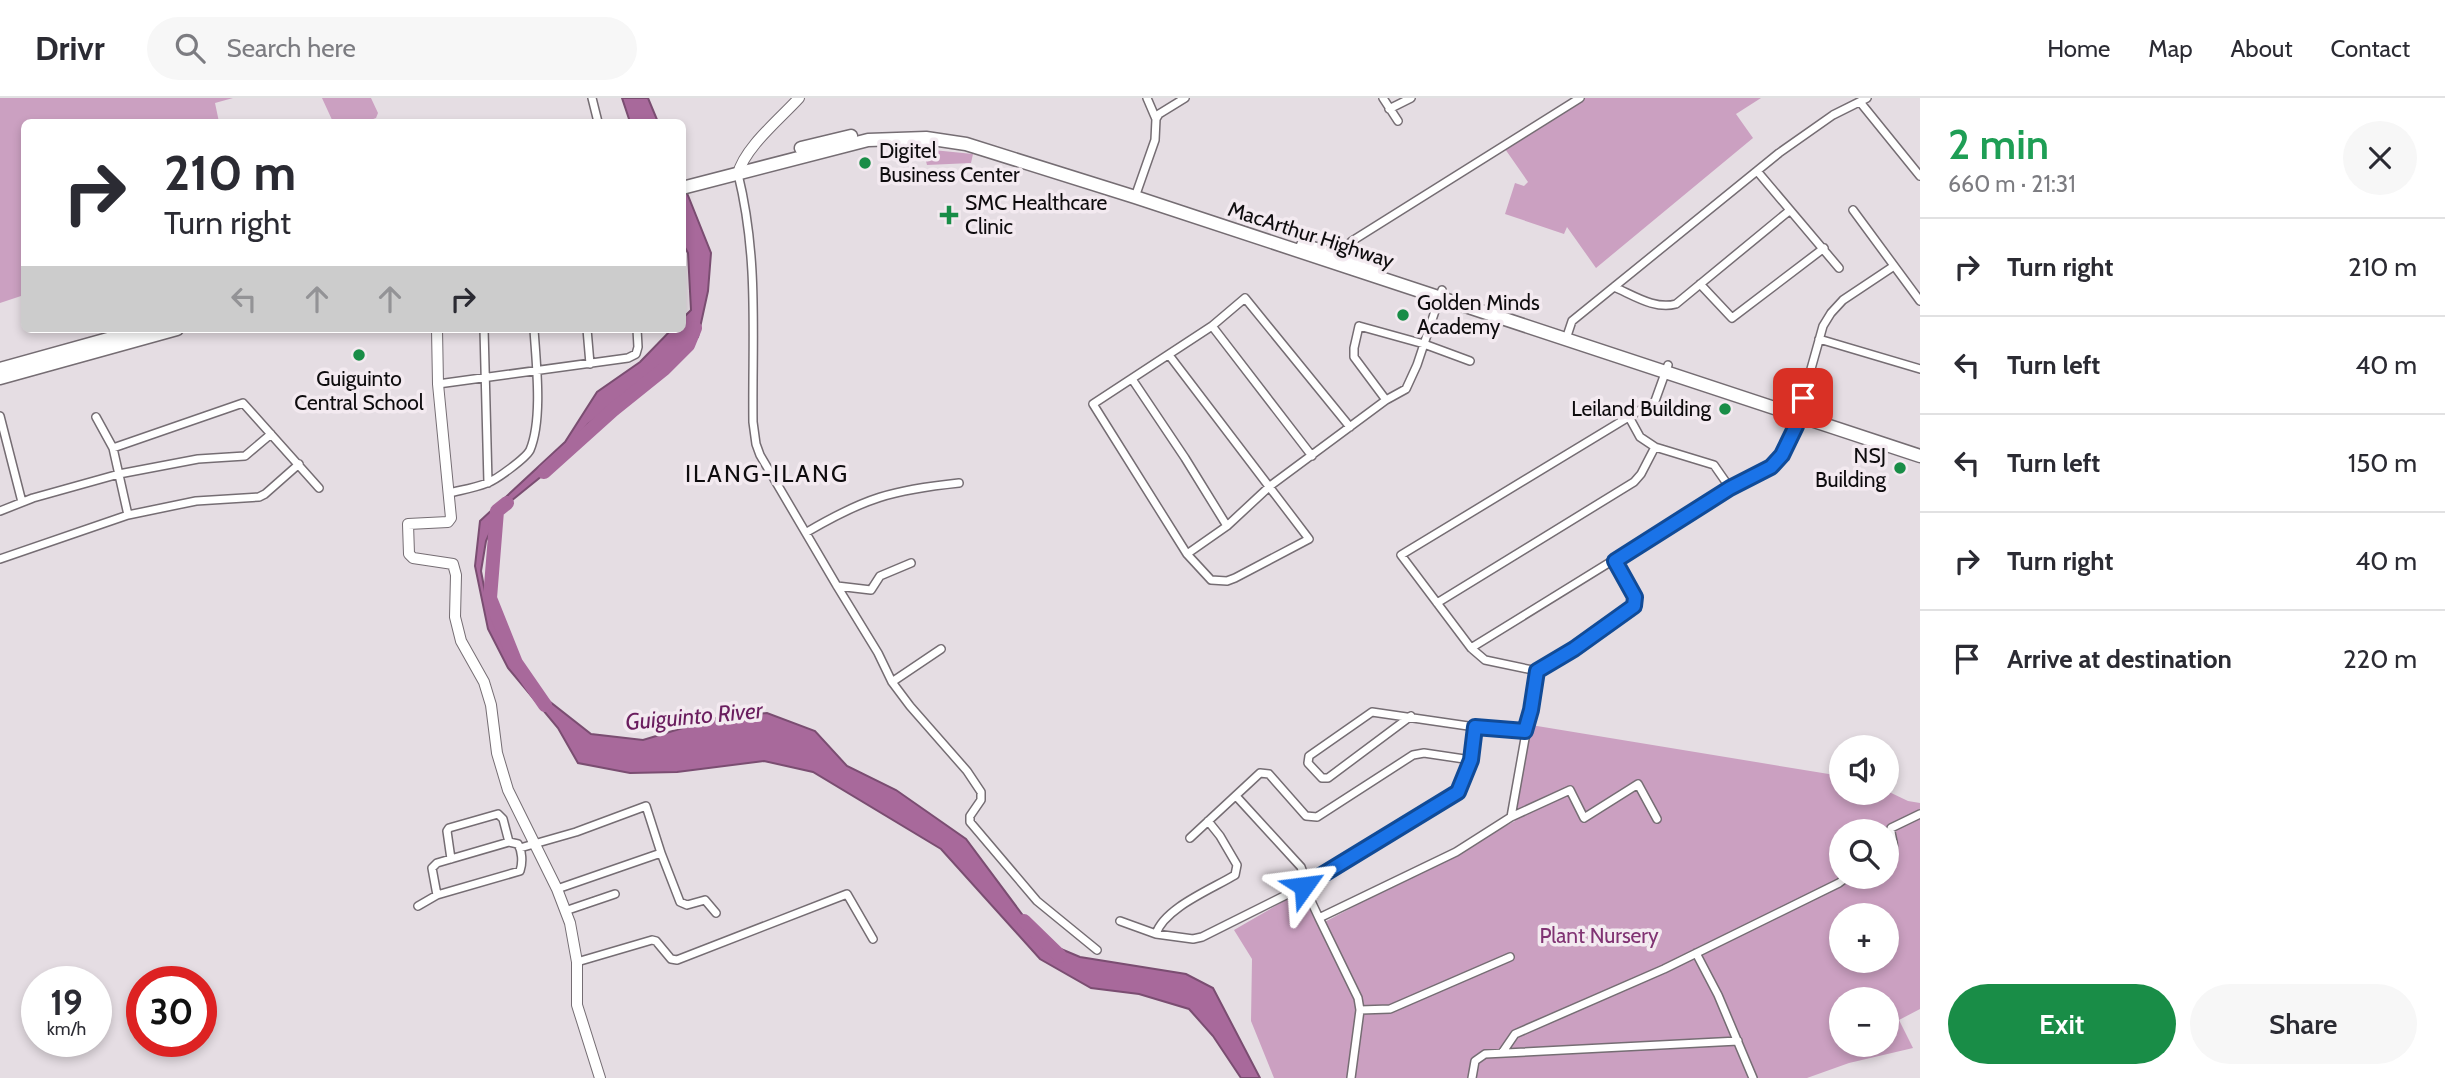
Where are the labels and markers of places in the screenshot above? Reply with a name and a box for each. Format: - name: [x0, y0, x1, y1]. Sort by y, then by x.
- place label: Digitel Business Center: [879, 138, 1020, 187]
- marker: Digitel Business Center: [857, 155, 873, 171]
- place label: SMC Healthcare Clinic: [965, 190, 1108, 239]
- marker: SMC Healthcare Clinic: [939, 205, 959, 225]
- place label: Golden Minds Academy: [1417, 290, 1540, 339]
- marker: Golden Minds Academy: [1395, 307, 1411, 323]
- marker: Guiguinto Central School: [351, 347, 367, 363]
- place label: Guiguinto Central School: [294, 366, 424, 415]
- pin: [1773, 368, 1833, 428]
- place label: Leiland Building: [1571, 396, 1712, 421]
- marker: Leiland Building: [1717, 401, 1733, 417]
- place label: NSJ Building: [1815, 443, 1887, 492]
- marker: NSJ Building: [1892, 460, 1908, 476]

